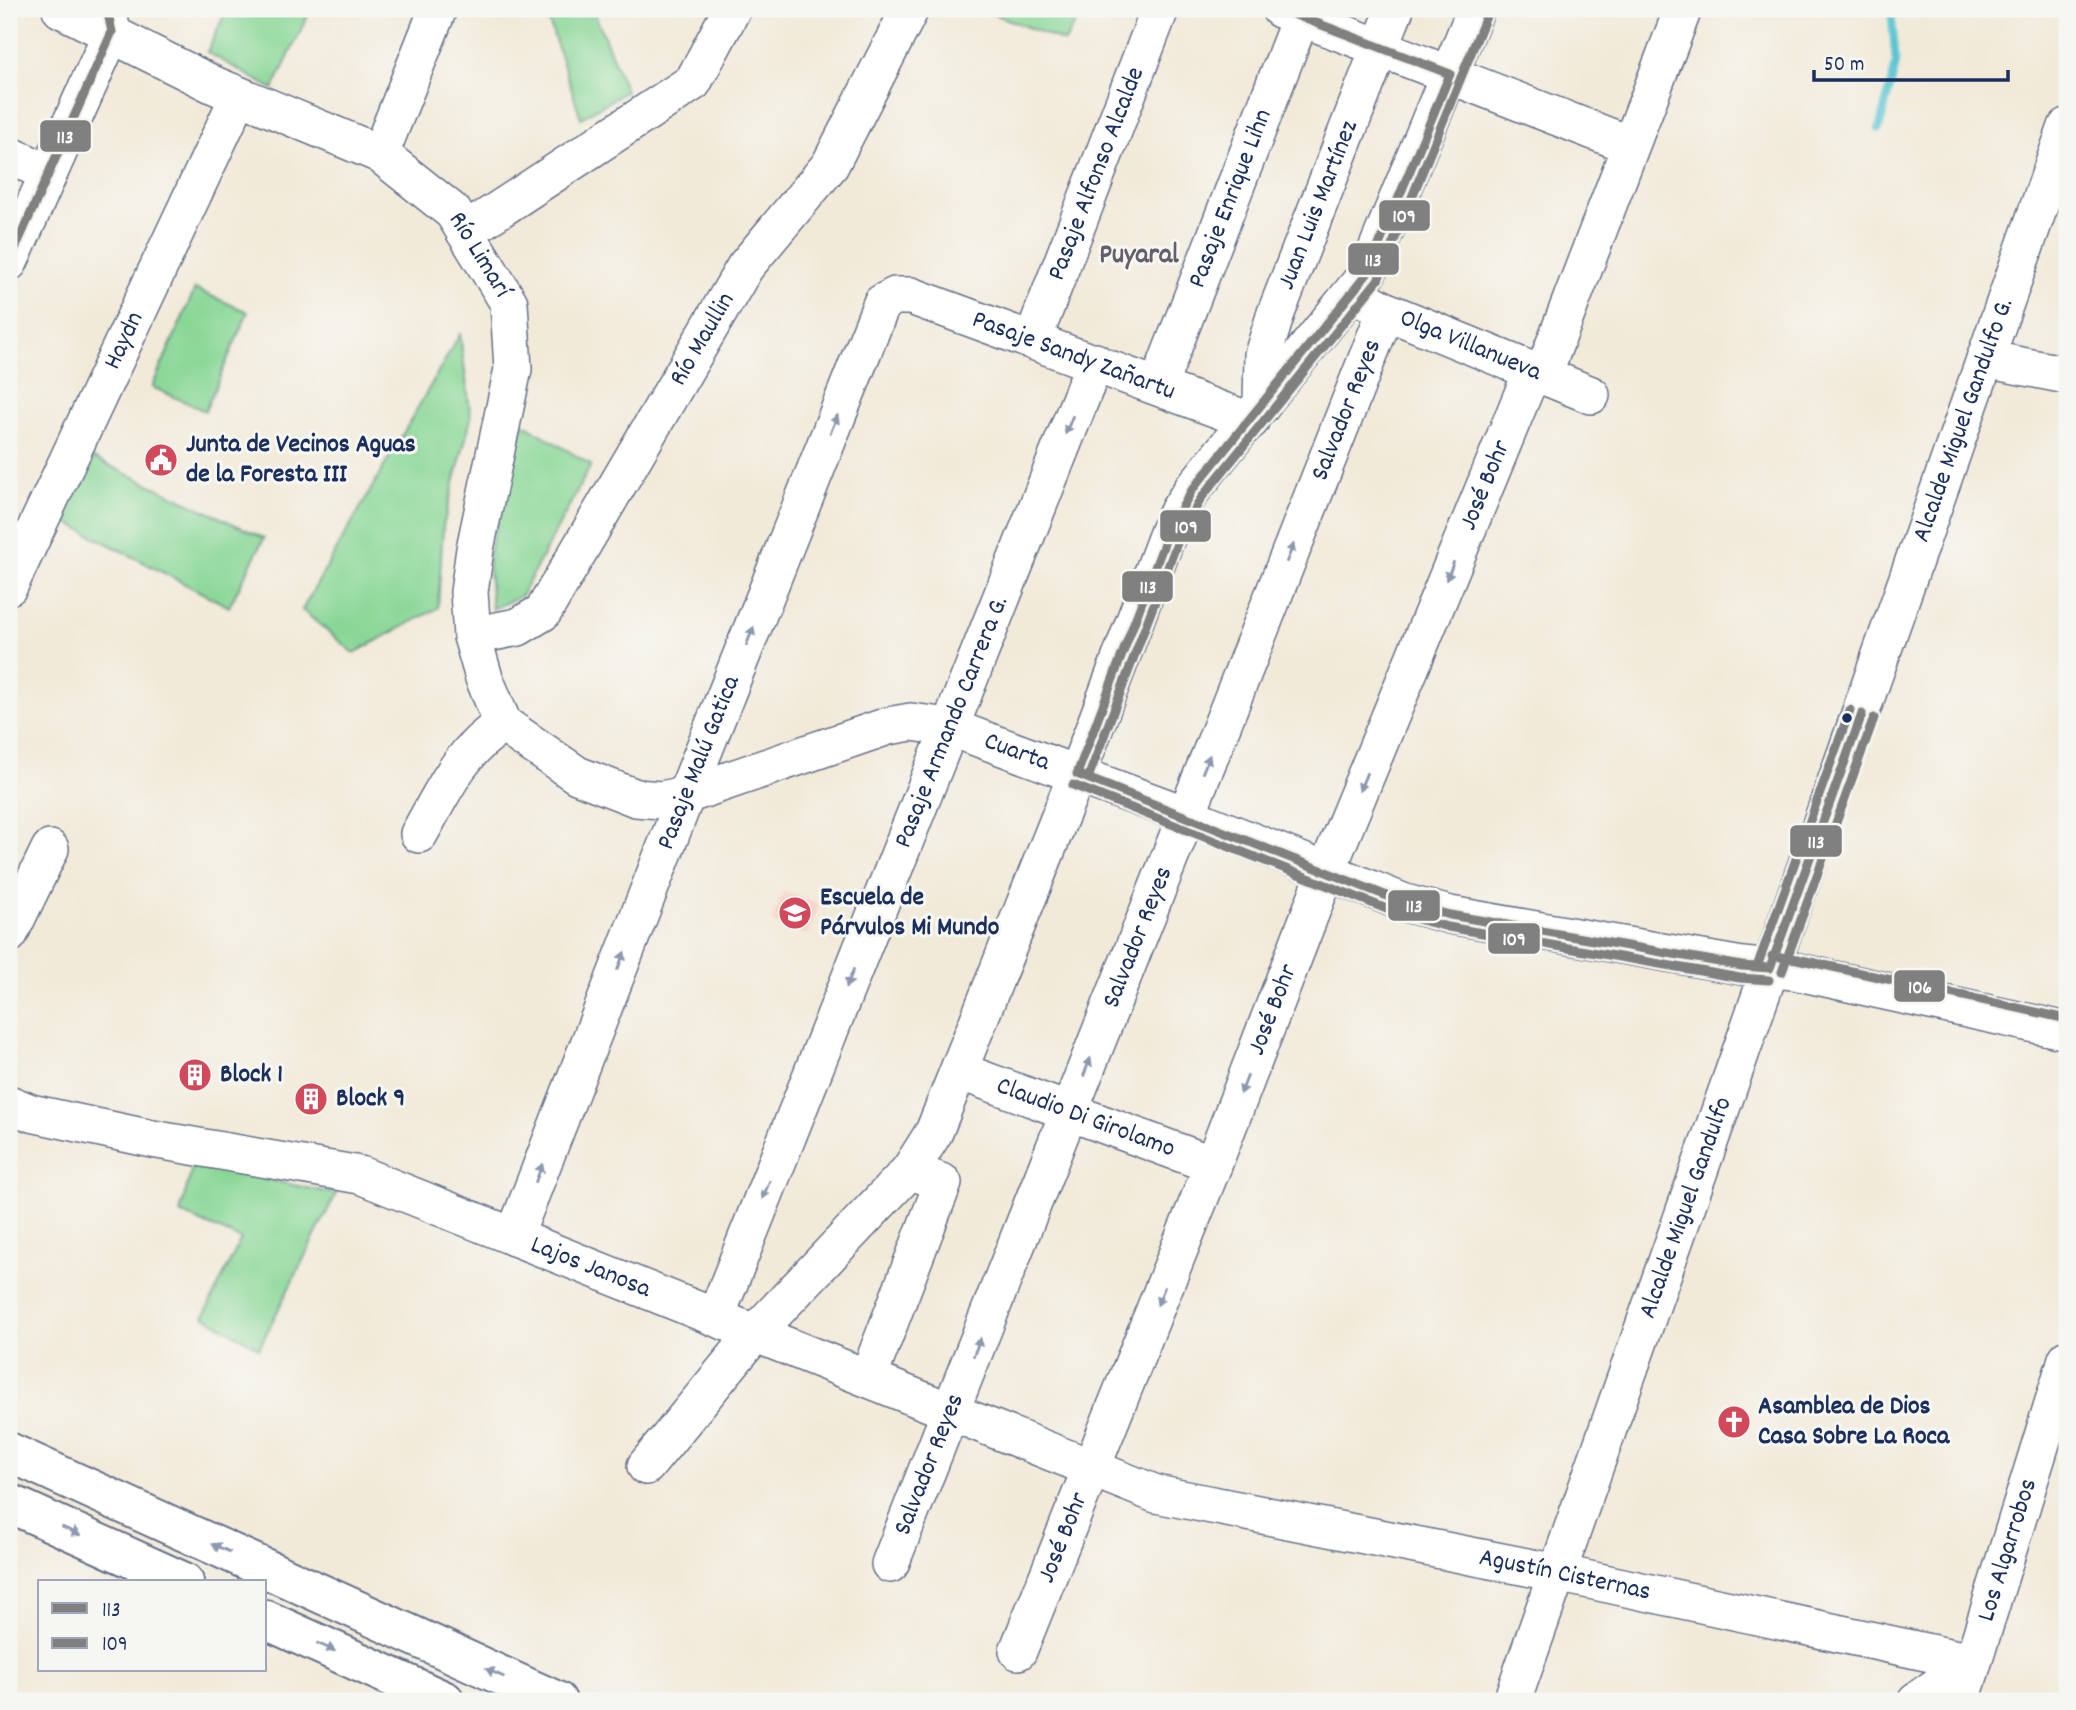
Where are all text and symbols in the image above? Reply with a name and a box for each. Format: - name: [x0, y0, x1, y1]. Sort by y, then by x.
- scale bar: [1814, 38, 2008, 82]
- text: 50 m: [1824, 51, 1864, 81]
- street label: Pasaje Alfonso Alcalde: [1039, 62, 1154, 286]
- street label: Pasaje Enrique Lihn: [1179, 104, 1282, 293]
- street label: Juan Luis Martínez: [1268, 115, 1368, 295]
- line badge: 113: [39, 119, 92, 153]
- text: 113: [57, 126, 73, 153]
- line badge: 109: [1378, 199, 1431, 232]
- street label: Río Limarí: [439, 205, 521, 307]
- text: 109: [1392, 205, 1416, 232]
- district label: Puyaral: [1099, 237, 1179, 277]
- line badge: 113: [1347, 242, 1400, 276]
- text: 113: [1365, 249, 1381, 276]
- street label: Río Maullin: [661, 286, 745, 393]
- street label: Alcalde Miguel Gandulfo G.: [1904, 293, 2024, 547]
- street label: Olga Villanueva: [1394, 300, 1548, 391]
- street label: Pasaje Sandy Zañartu: [967, 302, 1181, 410]
- street label: Haydn: [95, 306, 154, 376]
- street label: Salvador Reyes: [1302, 334, 1391, 486]
- one-way arrow: [828, 414, 839, 435]
- one-way arrow: [1064, 415, 1075, 436]
- place label: Junta de Vecinos Aguas de la Foresta III: [186, 427, 416, 494]
- street label: José Bohr: [1450, 434, 1521, 536]
- public building icon: Junta de Vecinos Aguas de la Foresta III: [142, 441, 180, 479]
- line badge: 109: [1159, 509, 1212, 543]
- text: 109: [1174, 516, 1198, 543]
- one-way arrow: [1285, 542, 1296, 563]
- one-way arrow: [1444, 561, 1455, 582]
- line badge: 113: [1121, 570, 1174, 603]
- text: 113: [1140, 576, 1156, 603]
- street label: Pasaje Armando Carrera G.: [885, 591, 1019, 854]
- one-way arrow: [744, 625, 755, 646]
- street label: Pasaje Malú Gatica: [648, 669, 750, 855]
- unlabelled marker: [1840, 711, 1854, 725]
- street label: Cuarta: [979, 723, 1056, 782]
- one-way arrow: [1201, 754, 1212, 775]
- one-way arrow: [1358, 771, 1369, 792]
- line badge: 113: [1789, 824, 1843, 858]
- text: 113: [1808, 831, 1824, 858]
- street label: Salvador Reyes: [1093, 861, 1183, 1014]
- place label: Escuela de Párvulos Mi Mundo: [820, 880, 1000, 947]
- line badge: 113: [1387, 889, 1441, 922]
- school or university icon: Escuela de Párvulos Mi Mundo: [776, 894, 814, 932]
- text: 113: [1406, 895, 1422, 922]
- line badge: 109: [1487, 922, 1541, 955]
- text: 109: [1502, 928, 1526, 955]
- one-way arrow: [616, 951, 627, 972]
- street label: José Bohr: [1239, 959, 1307, 1061]
- one-way arrow: [844, 968, 855, 989]
- line badge: 106: [1893, 969, 1946, 1003]
- text: 106: [1908, 976, 1932, 1003]
- building icon: Block 1: [176, 1056, 214, 1094]
- place label: Block 1: [220, 1057, 283, 1094]
- one-way arrow: [1082, 1057, 1093, 1078]
- street label: Claudio Di Girolamo: [991, 1068, 1180, 1168]
- one-way arrow: [1238, 1074, 1249, 1095]
- building icon: Block 9: [292, 1080, 330, 1118]
- place label: Block 9: [336, 1081, 405, 1118]
- street label: Alcalde Miguel Gandulfo: [1630, 1092, 1742, 1324]
- one-way arrow: [534, 1163, 545, 1184]
- one-way arrow: [761, 1179, 772, 1200]
- street label: Lajos Janosa: [525, 1227, 657, 1308]
- one-way arrow: [1155, 1286, 1166, 1307]
- one-way arrow: [972, 1337, 983, 1358]
- street label: Salvador Reyes: [885, 1388, 974, 1541]
- place label: Asamblea de Dios Casa Sobre La Roca: [1758, 1389, 1950, 1456]
- church icon: Asamblea de Dios Casa Sobre La Roca: [1715, 1403, 1753, 1441]
- street label: Los Algarrobos: [1968, 1474, 2047, 1626]
- street label: José Bohr: [1029, 1487, 1098, 1589]
- one-way arrow: [61, 1525, 81, 1537]
- street label: Agustín Cisternas: [1476, 1540, 1654, 1611]
- one-way arrow: [211, 1542, 231, 1554]
- legend: [38, 1580, 266, 1672]
- text: 113: [102, 1597, 121, 1627]
- text: 109: [102, 1631, 128, 1661]
- one-way arrow: [316, 1642, 337, 1653]
- one-way arrow: [485, 1667, 505, 1679]

